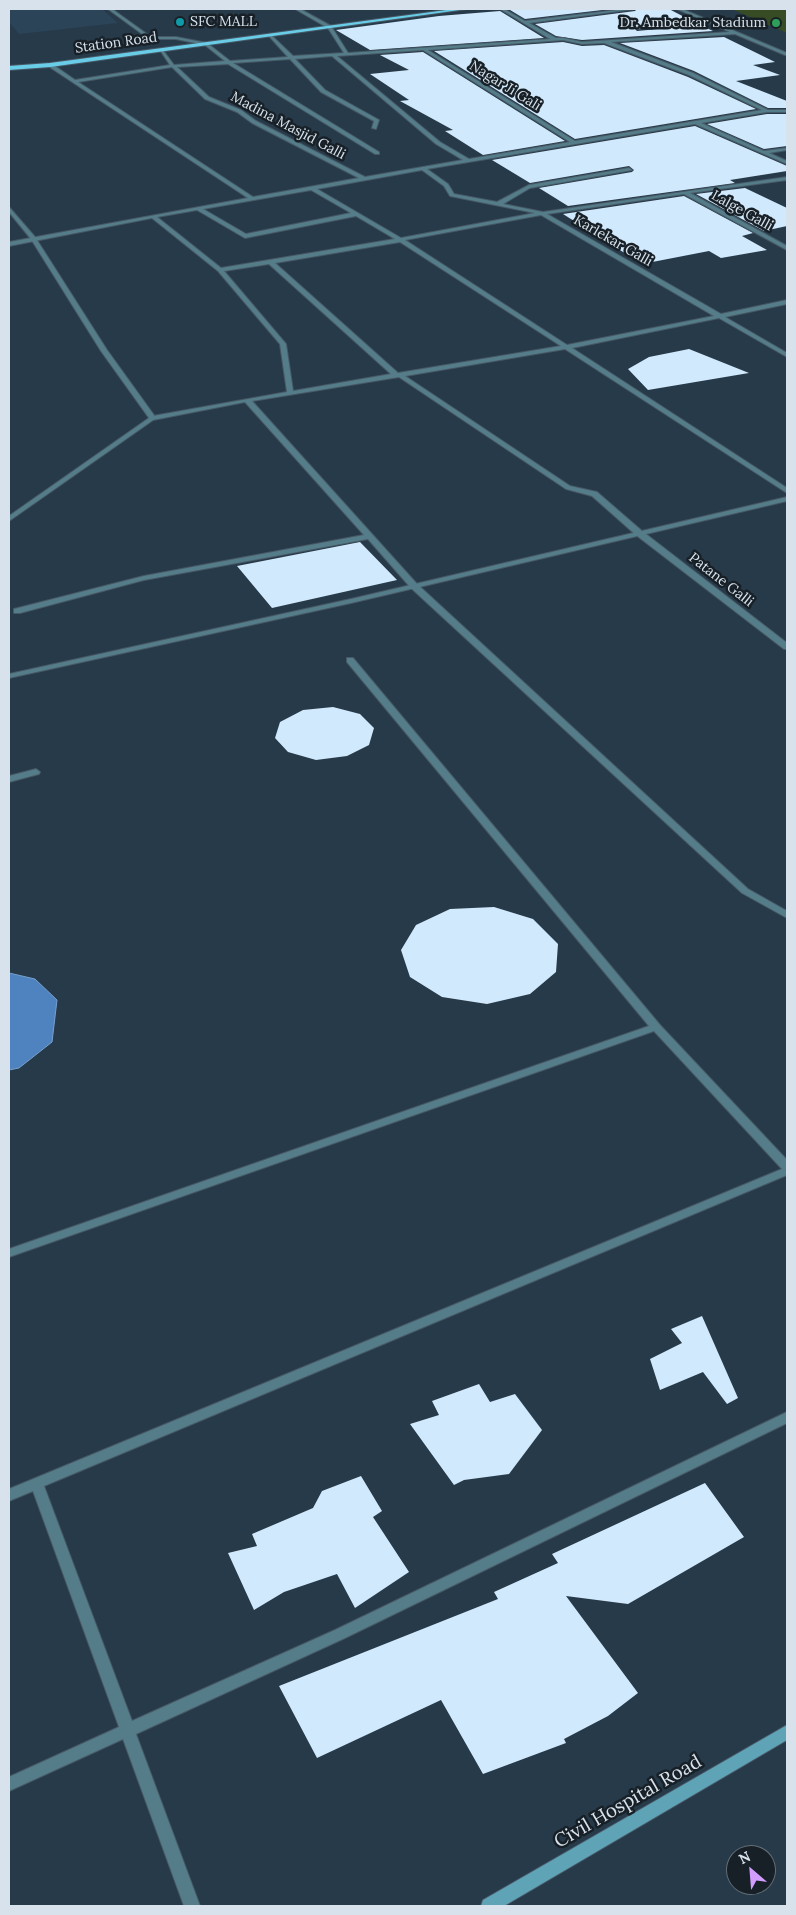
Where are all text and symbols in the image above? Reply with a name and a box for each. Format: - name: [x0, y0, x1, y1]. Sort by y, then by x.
- place label: SFC MALL: [190, 14, 257, 30]
- place label: Dr. Ambedkar Stadium: [619, 15, 766, 31]
- marker: SFC MALL: [174, 16, 186, 28]
- marker: Dr. Ambedkar Stadium: [770, 17, 782, 29]
- street label: Station Road: [74, 29, 158, 57]
- street label: Nagar Ji Gali: [466, 57, 544, 115]
- street label: Madina Masjid Galli: [228, 89, 348, 163]
- street label: Lalge Galli: [708, 187, 776, 235]
- street label: Karlekar Galli: [571, 212, 655, 270]
- street label: Patane Galli: [685, 550, 757, 610]
- street label: Civil Hospital Road: [550, 1751, 706, 1853]
- north arrow: [726, 1845, 776, 1895]
- text: N: [736, 1847, 754, 1868]

